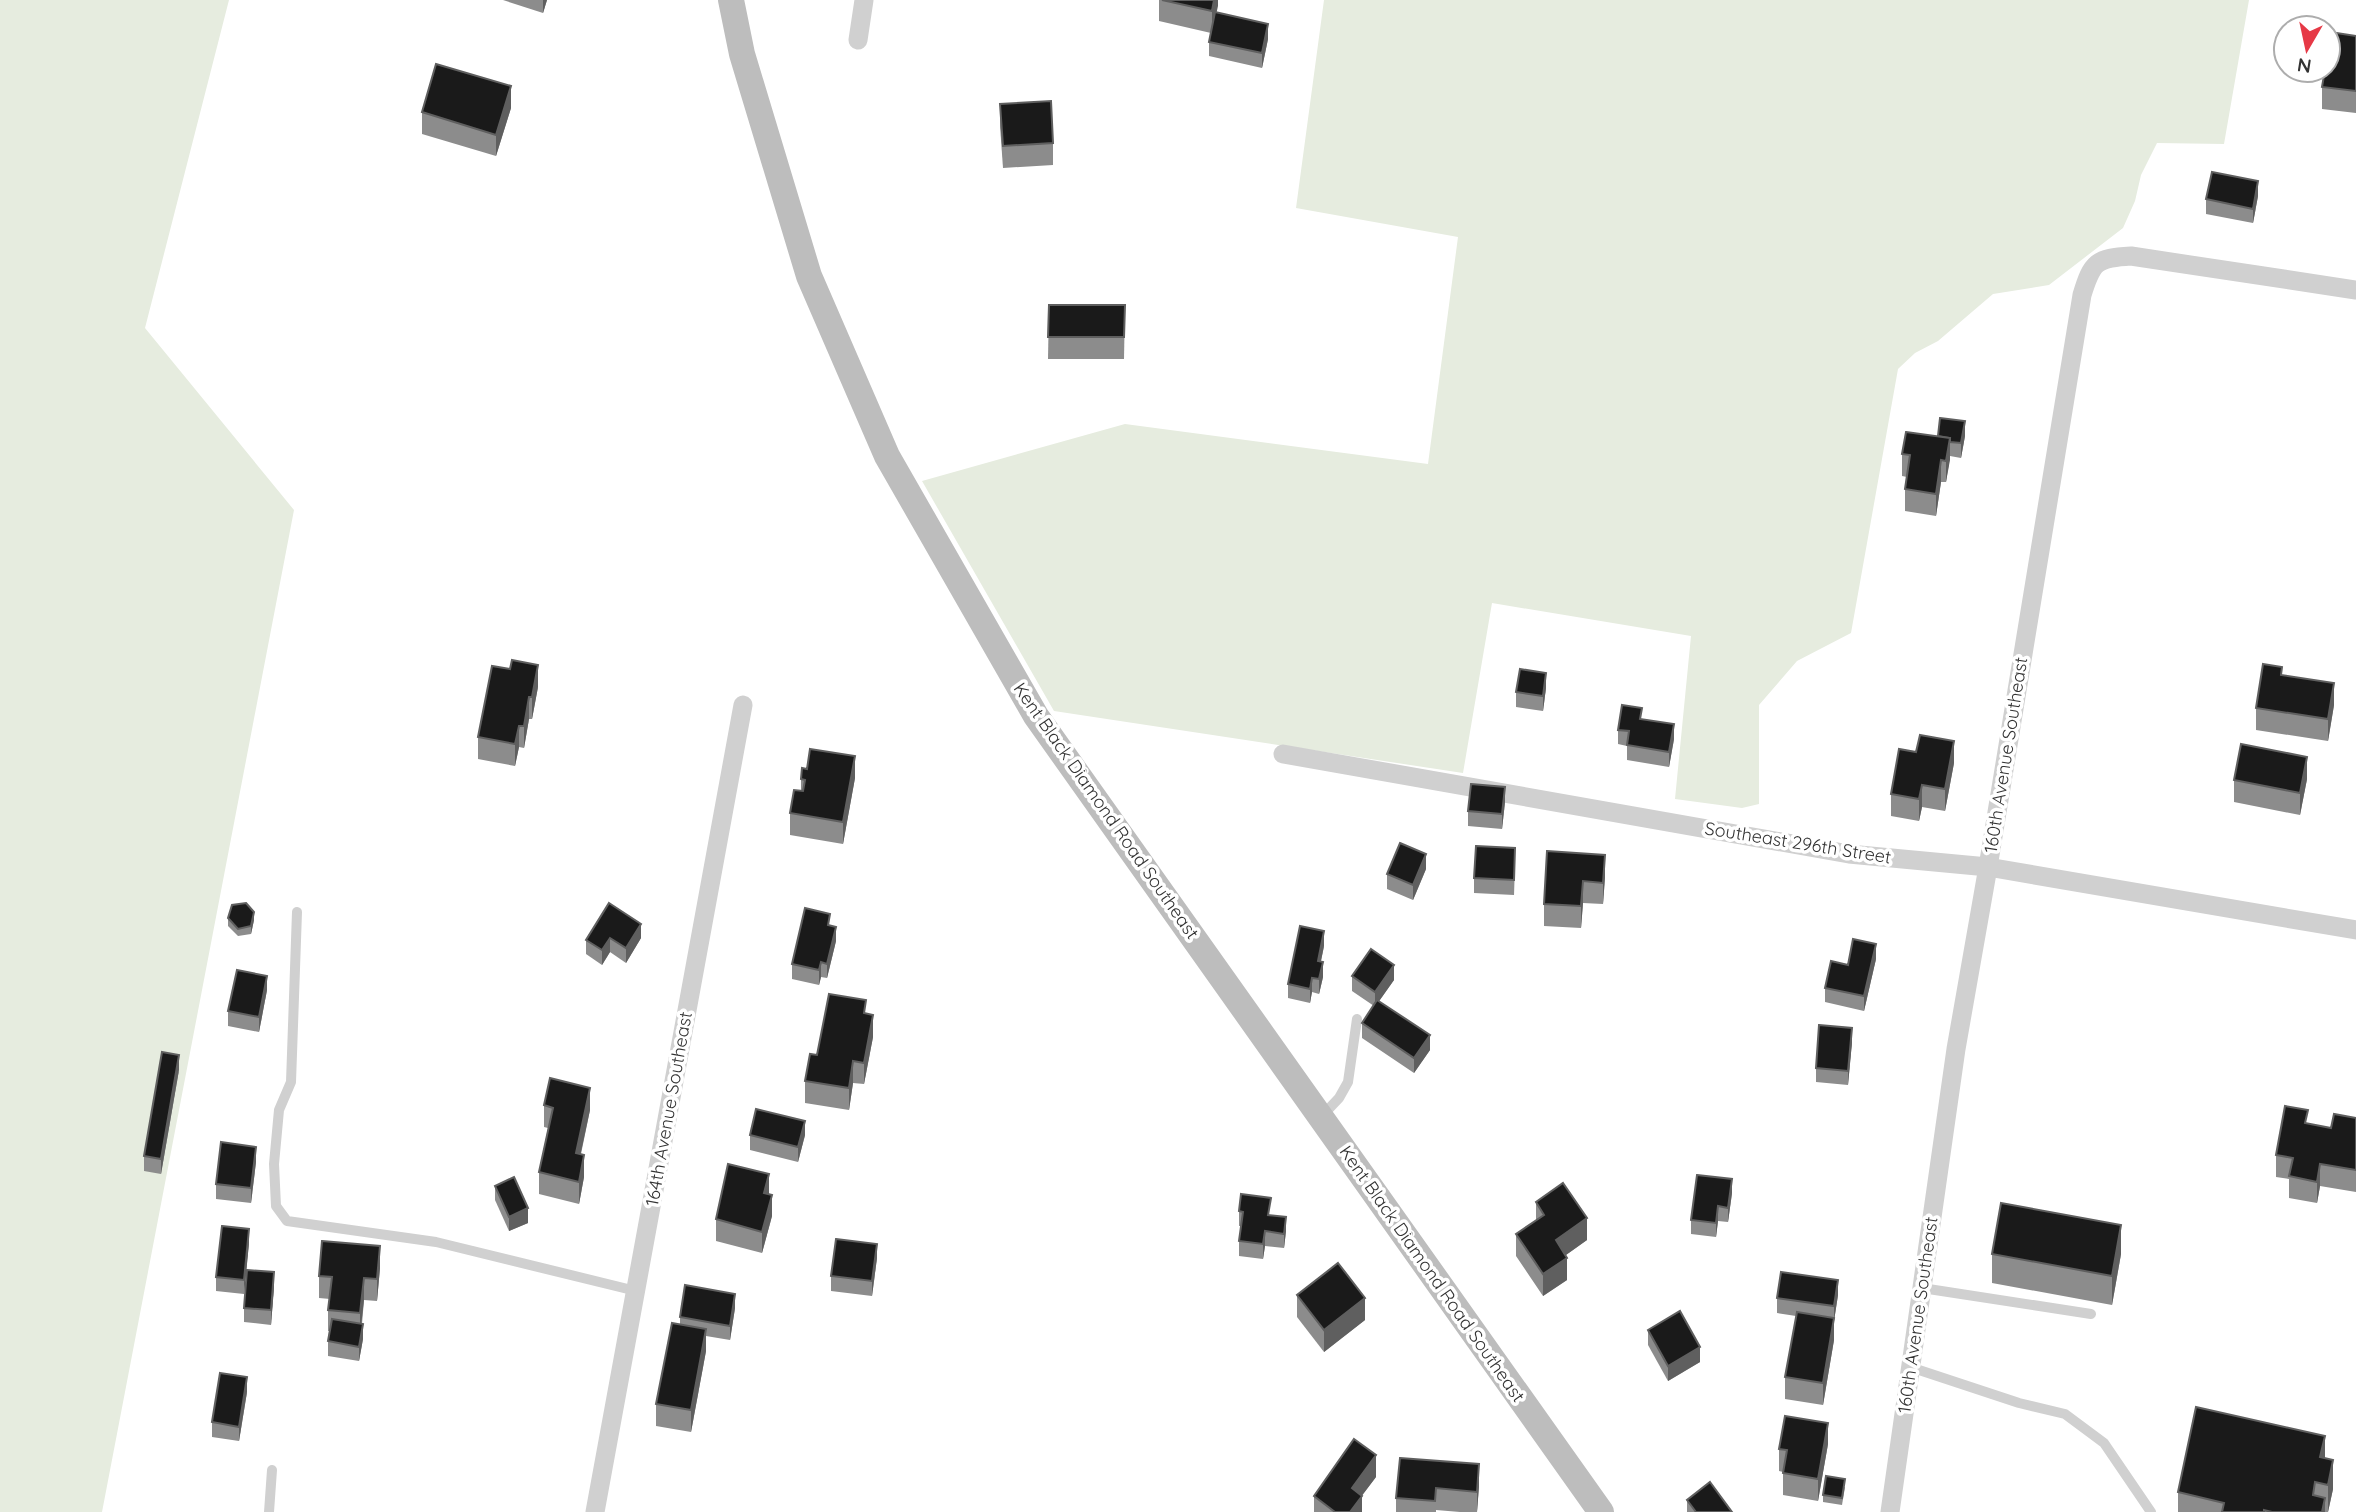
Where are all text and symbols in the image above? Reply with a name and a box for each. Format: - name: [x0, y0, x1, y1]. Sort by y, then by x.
- north arrow: [2272, 14, 2342, 84]
- text: N: [2296, 53, 2313, 79]
- street label: 160th Avenue Southeast: [1979, 655, 2032, 855]
- street label: Kent Black Diamond Road Southeast: [1009, 678, 1204, 943]
- street label: Southeast 296th Street: [1703, 816, 1893, 869]
- street label: 164th Avenue Southeast: [640, 1010, 697, 1208]
- street label: Kent Black Diamond Road Southeast: [1335, 1141, 1530, 1406]
- street label: 160th Avenue Southeast: [1892, 1215, 1943, 1415]

